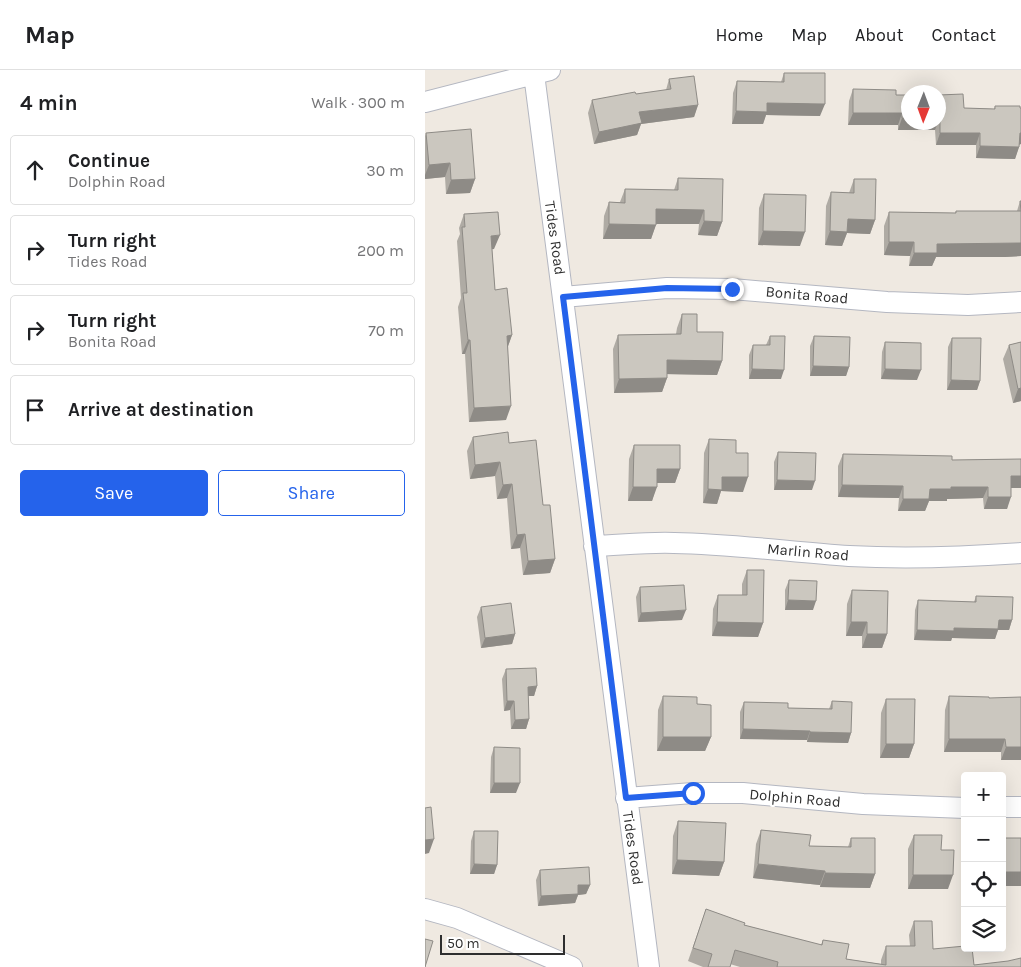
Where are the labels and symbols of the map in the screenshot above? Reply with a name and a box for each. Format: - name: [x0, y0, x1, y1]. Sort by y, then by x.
- north arrow: [901, 85, 946, 130]
- street label: Tides Road: [541, 200, 569, 276]
- route end: [721, 278, 744, 301]
- street label: Bonita Road: [765, 282, 849, 308]
- street label: Marlin Road: [766, 539, 850, 565]
- route start: [682, 782, 705, 805]
- street label: Dolphin Road: [749, 785, 841, 811]
- street label: Tides Road: [619, 810, 647, 886]
- scale bar: [440, 932, 565, 955]

